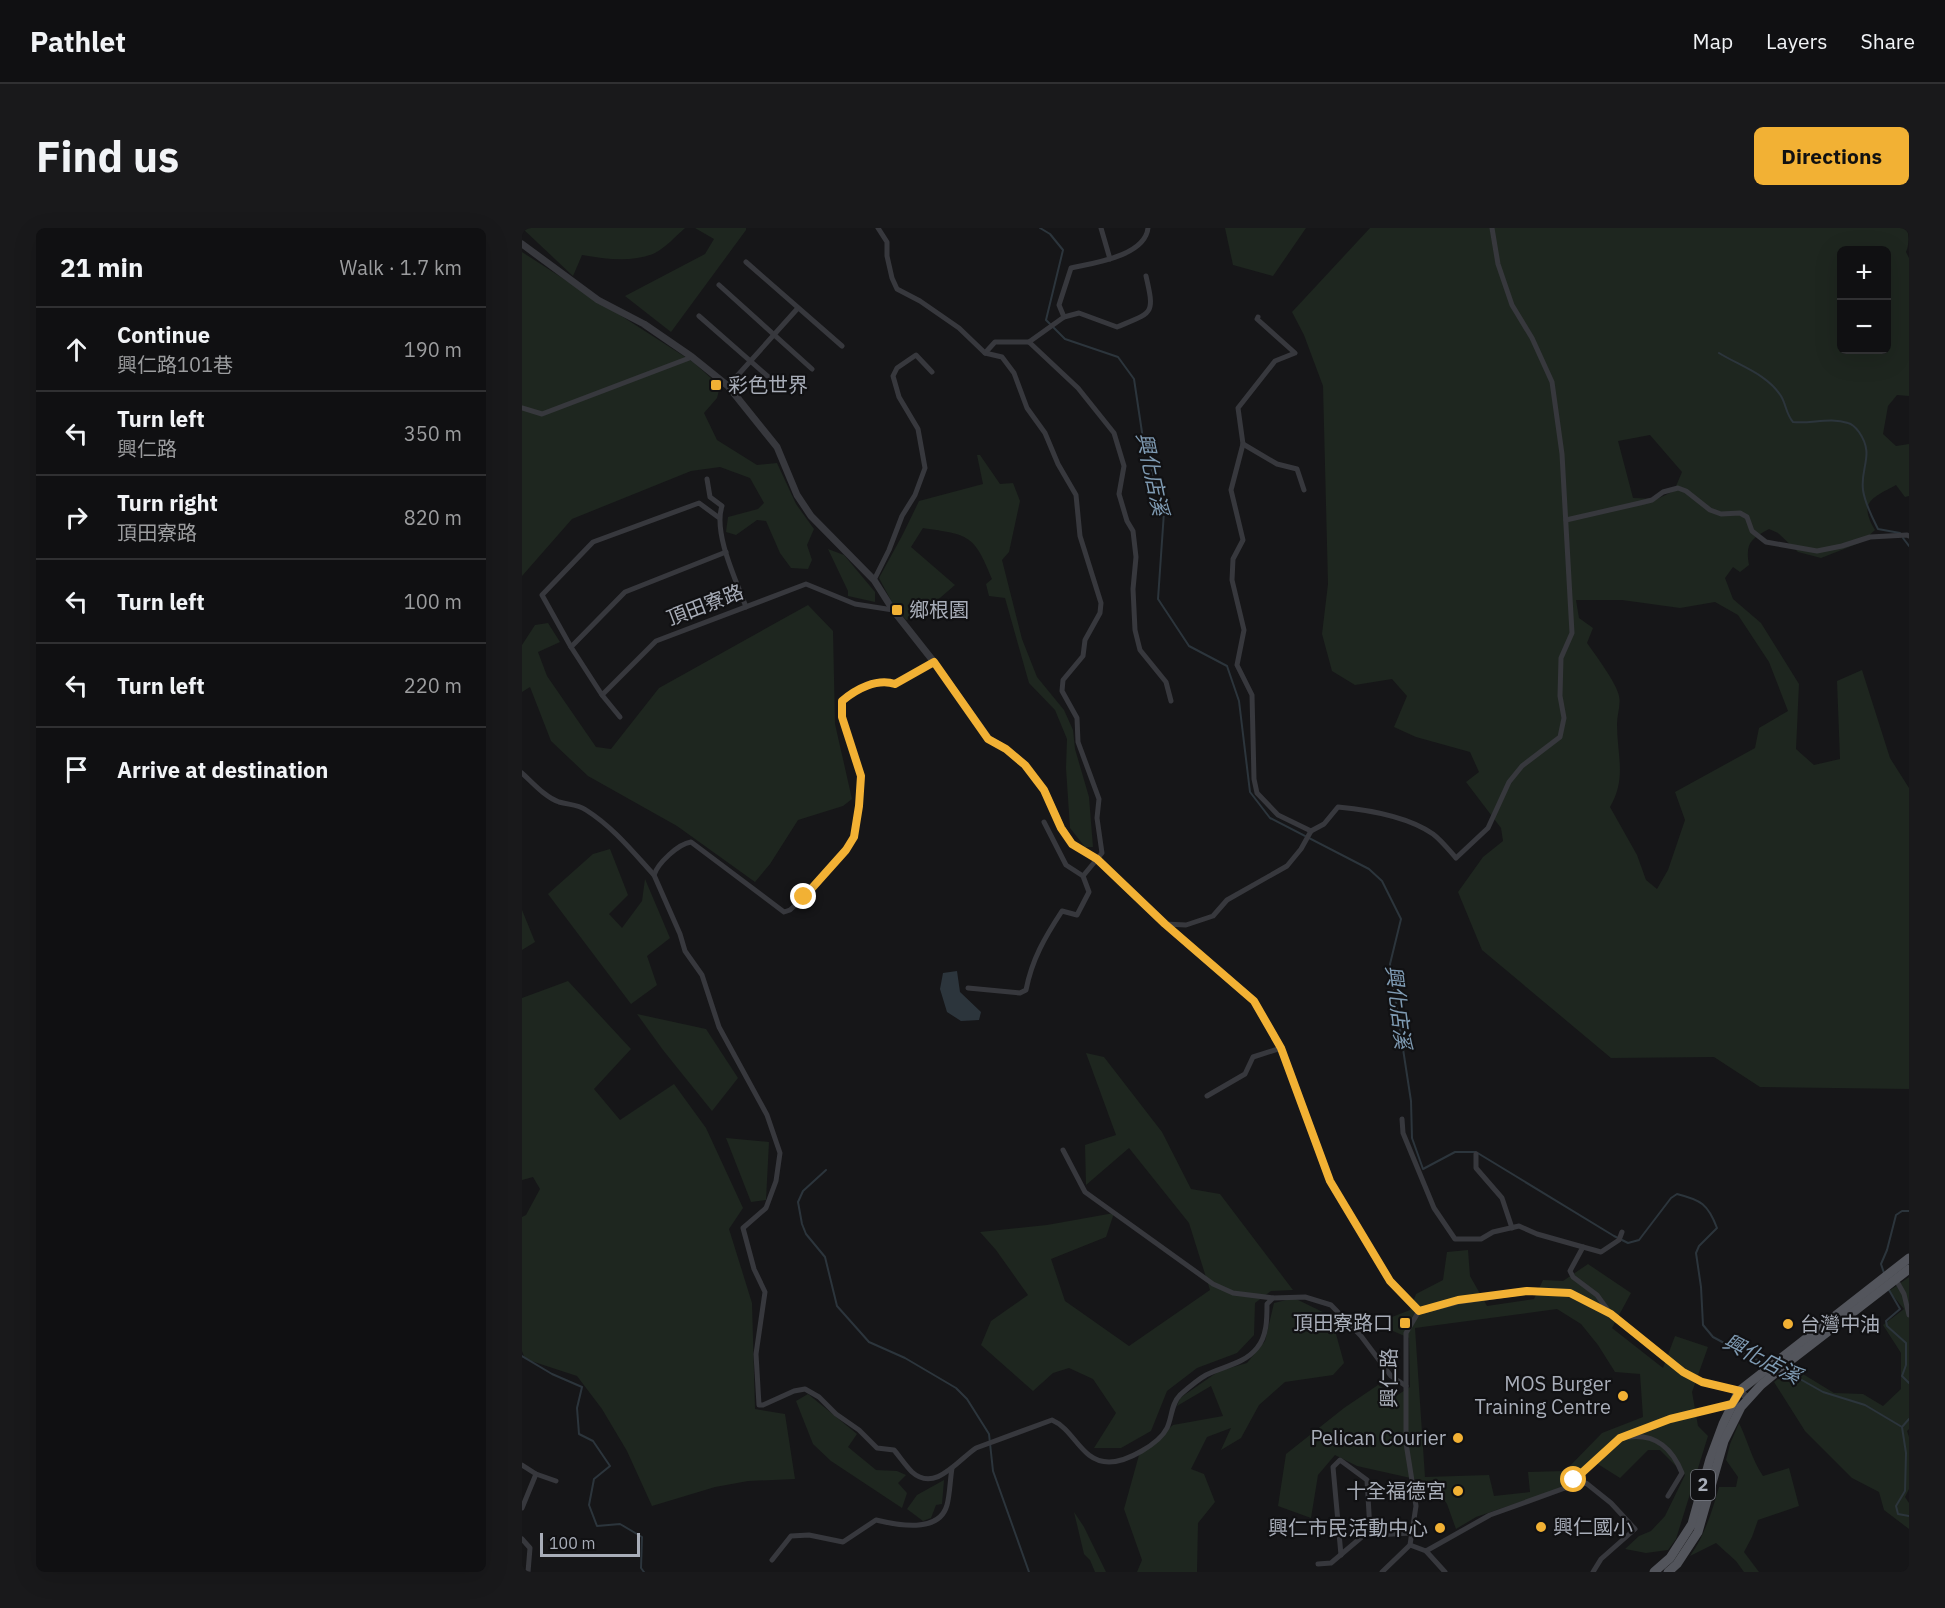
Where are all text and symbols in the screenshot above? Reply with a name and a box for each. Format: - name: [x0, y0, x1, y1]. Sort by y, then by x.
- text: Pathlet: [30, 23, 126, 60]
- text: Map: [1693, 27, 1733, 55]
- text: Layers: [1766, 27, 1828, 55]
- text: Share: [1861, 27, 1915, 55]
- button: Directions: [1754, 127, 1909, 185]
- text: Find us: [36, 129, 179, 184]
- map controls: [1837, 246, 1891, 354]
- button: +: [1837, 246, 1891, 300]
- text: 21 min: [60, 250, 144, 284]
- text: Walk · 1.7 km: [340, 254, 462, 281]
- button: −: [1837, 300, 1891, 354]
- text: Continue: [117, 320, 210, 349]
- icon: ahead: [60, 333, 93, 366]
- text: 190 m: [404, 336, 462, 363]
- text: 興仁路101巷: [117, 351, 233, 378]
- place label: 彩色世界: [728, 371, 808, 398]
- marker: 彩色世界: [709, 378, 723, 392]
- text: Turn left: [117, 404, 205, 433]
- icon: left: [60, 417, 93, 450]
- text: 350 m: [404, 420, 462, 447]
- water label: 興化店溪: [1131, 430, 1176, 521]
- text: 興仁路: [117, 435, 177, 462]
- text: Turn right: [117, 488, 218, 517]
- icon: right: [60, 501, 93, 534]
- text: 820 m: [404, 504, 462, 531]
- text: 頂田寮路: [117, 519, 197, 546]
- street label: 頂田寮路: [663, 578, 747, 631]
- icon: left: [60, 585, 93, 618]
- text: Turn left: [117, 587, 205, 616]
- text: 100 m: [404, 588, 462, 615]
- place label: 鄉根園: [909, 596, 969, 623]
- marker: 鄉根園: [890, 603, 904, 617]
- icon: left: [60, 669, 93, 702]
- text: Turn left: [117, 671, 205, 700]
- text: 220 m: [404, 672, 462, 699]
- icon: arrive: [60, 753, 93, 786]
- text: Arrive at destination: [117, 755, 328, 784]
- route end: [790, 883, 816, 909]
- water label: 興化店溪: [1380, 963, 1418, 1053]
- place label: 頂田寮路口: [1293, 1309, 1393, 1336]
- place label: 台灣中油: [1800, 1310, 1880, 1337]
- marker: 頂田寮路口: [1398, 1316, 1412, 1330]
- marker: 台灣中油: [1781, 1317, 1795, 1331]
- water label: 興化店溪: [1719, 1327, 1809, 1391]
- street label: 興仁路: [1375, 1348, 1402, 1408]
- place label: MOS Burger Training Centre: [1475, 1370, 1611, 1420]
- marker: MOS Burger Training Centre: [1616, 1389, 1630, 1403]
- place label: Pelican Courier: [1310, 1424, 1446, 1451]
- marker: Pelican Courier: [1451, 1431, 1465, 1445]
- route start: [1560, 1466, 1586, 1492]
- road number: 2: [1691, 1470, 1715, 1500]
- place label: 十全福德宮: [1346, 1477, 1446, 1504]
- marker: 十全福德宮: [1451, 1484, 1465, 1498]
- place label: 興仁國小: [1553, 1513, 1633, 1540]
- place label: 興仁市民活動中心: [1268, 1514, 1428, 1541]
- marker: 興仁國小: [1534, 1520, 1548, 1534]
- marker: 興仁市民活動中心: [1433, 1521, 1447, 1535]
- scale bar: [540, 1530, 640, 1558]
- text: 100 m: [549, 1533, 596, 1553]

